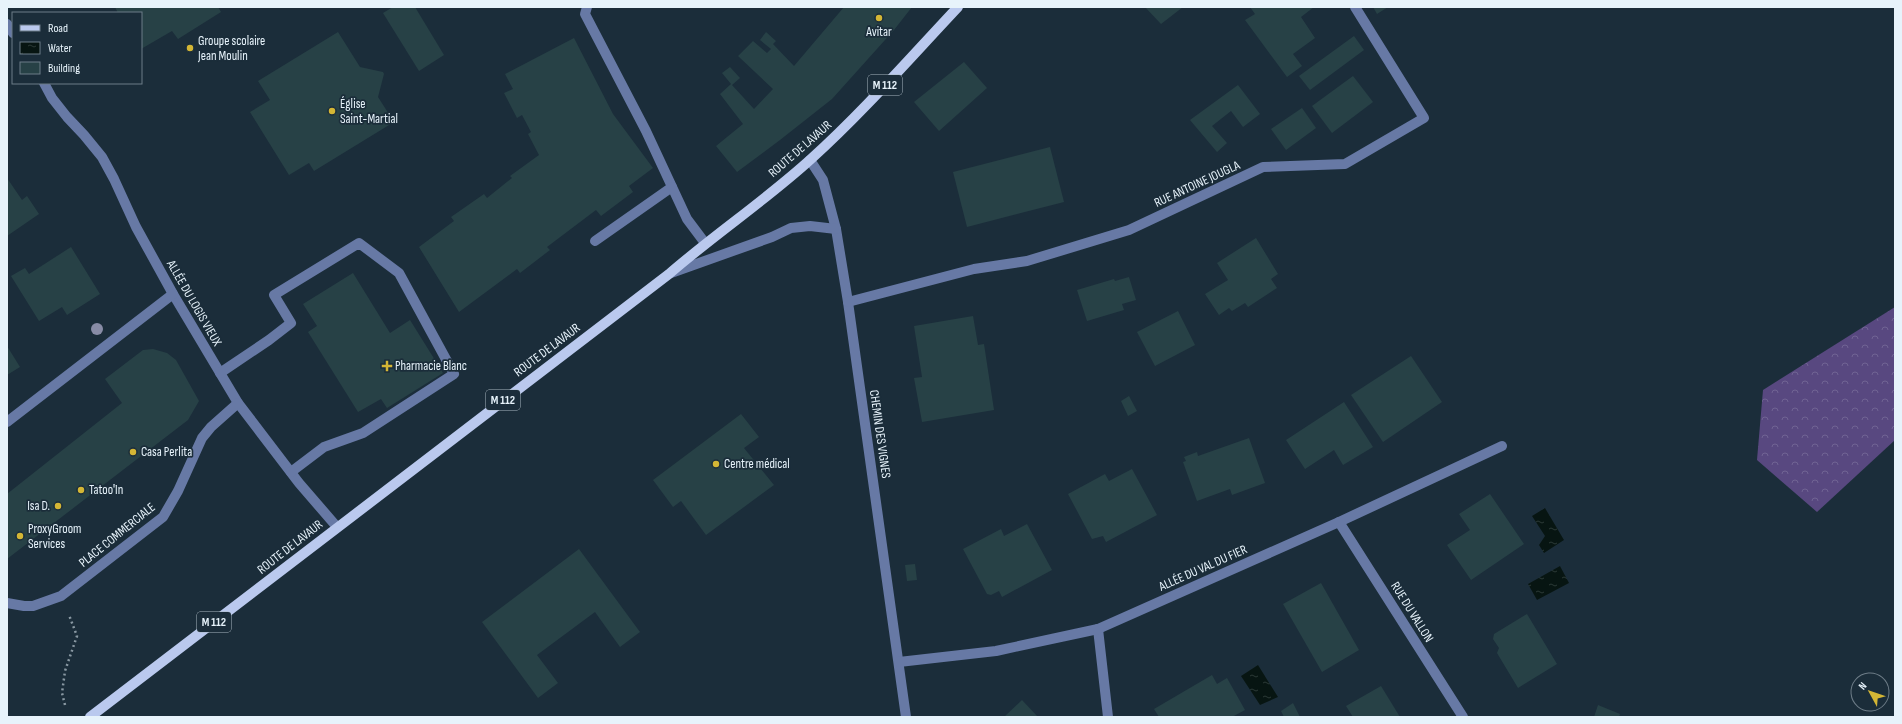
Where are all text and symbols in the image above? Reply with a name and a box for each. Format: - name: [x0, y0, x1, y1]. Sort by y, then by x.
- legend: [12, 12, 142, 84]
- marker: Avitar: [874, 13, 884, 23]
- text: Road: [48, 21, 68, 36]
- place label: Avitar: [865, 24, 892, 40]
- place label: Groupe scolaire Jean Moulin: [197, 33, 265, 64]
- text: Water: [48, 41, 72, 56]
- marker: Groupe scolaire Jean Moulin: [185, 43, 195, 53]
- text: Building: [48, 61, 80, 76]
- road number: M 112: [868, 75, 902, 95]
- place label: Église Saint-Martial: [340, 96, 398, 127]
- marker: Église Saint-Martial: [327, 106, 337, 116]
- street label: ROUTE DE LAVAUR: [765, 117, 835, 181]
- street label: RUE ANTOINE JOUGLA: [1152, 157, 1243, 211]
- street label: ALLÉE DU LOGIS VIEUX: [162, 256, 225, 349]
- street label: ROUTE DE LAVAUR: [511, 320, 583, 380]
- place label: Pharmacie Blanc: [395, 358, 467, 374]
- marker: Pharmacie Blanc: [382, 361, 392, 371]
- street label: CHEMIN DES VIGNES: [866, 389, 894, 480]
- road number: M 112: [486, 390, 520, 410]
- place label: Casa Perlita: [141, 444, 192, 460]
- marker: Casa Perlita: [128, 447, 138, 457]
- place label: Centre médical: [724, 456, 790, 472]
- marker: Centre médical: [711, 459, 721, 469]
- place label: Tatoo'In: [89, 482, 123, 498]
- marker: Tatoo'In: [76, 485, 86, 495]
- place label: Isa D.: [27, 498, 50, 514]
- street label: PLACE COMMERCIALE: [76, 499, 158, 571]
- marker: Isa D.: [53, 501, 63, 511]
- street label: ROUTE DE LAVAUR: [254, 516, 326, 578]
- place label: ProxyGroom Services: [28, 521, 81, 552]
- marker: ProxyGroom Services: [15, 531, 25, 541]
- street label: ALLÉE DU VAL DU FIER: [1156, 541, 1250, 595]
- street label: RUE DU VALLON: [1387, 579, 1437, 645]
- road number: M 112: [197, 612, 231, 632]
- north arrow: [1850, 672, 1890, 712]
- text: N: [1856, 679, 1870, 692]

